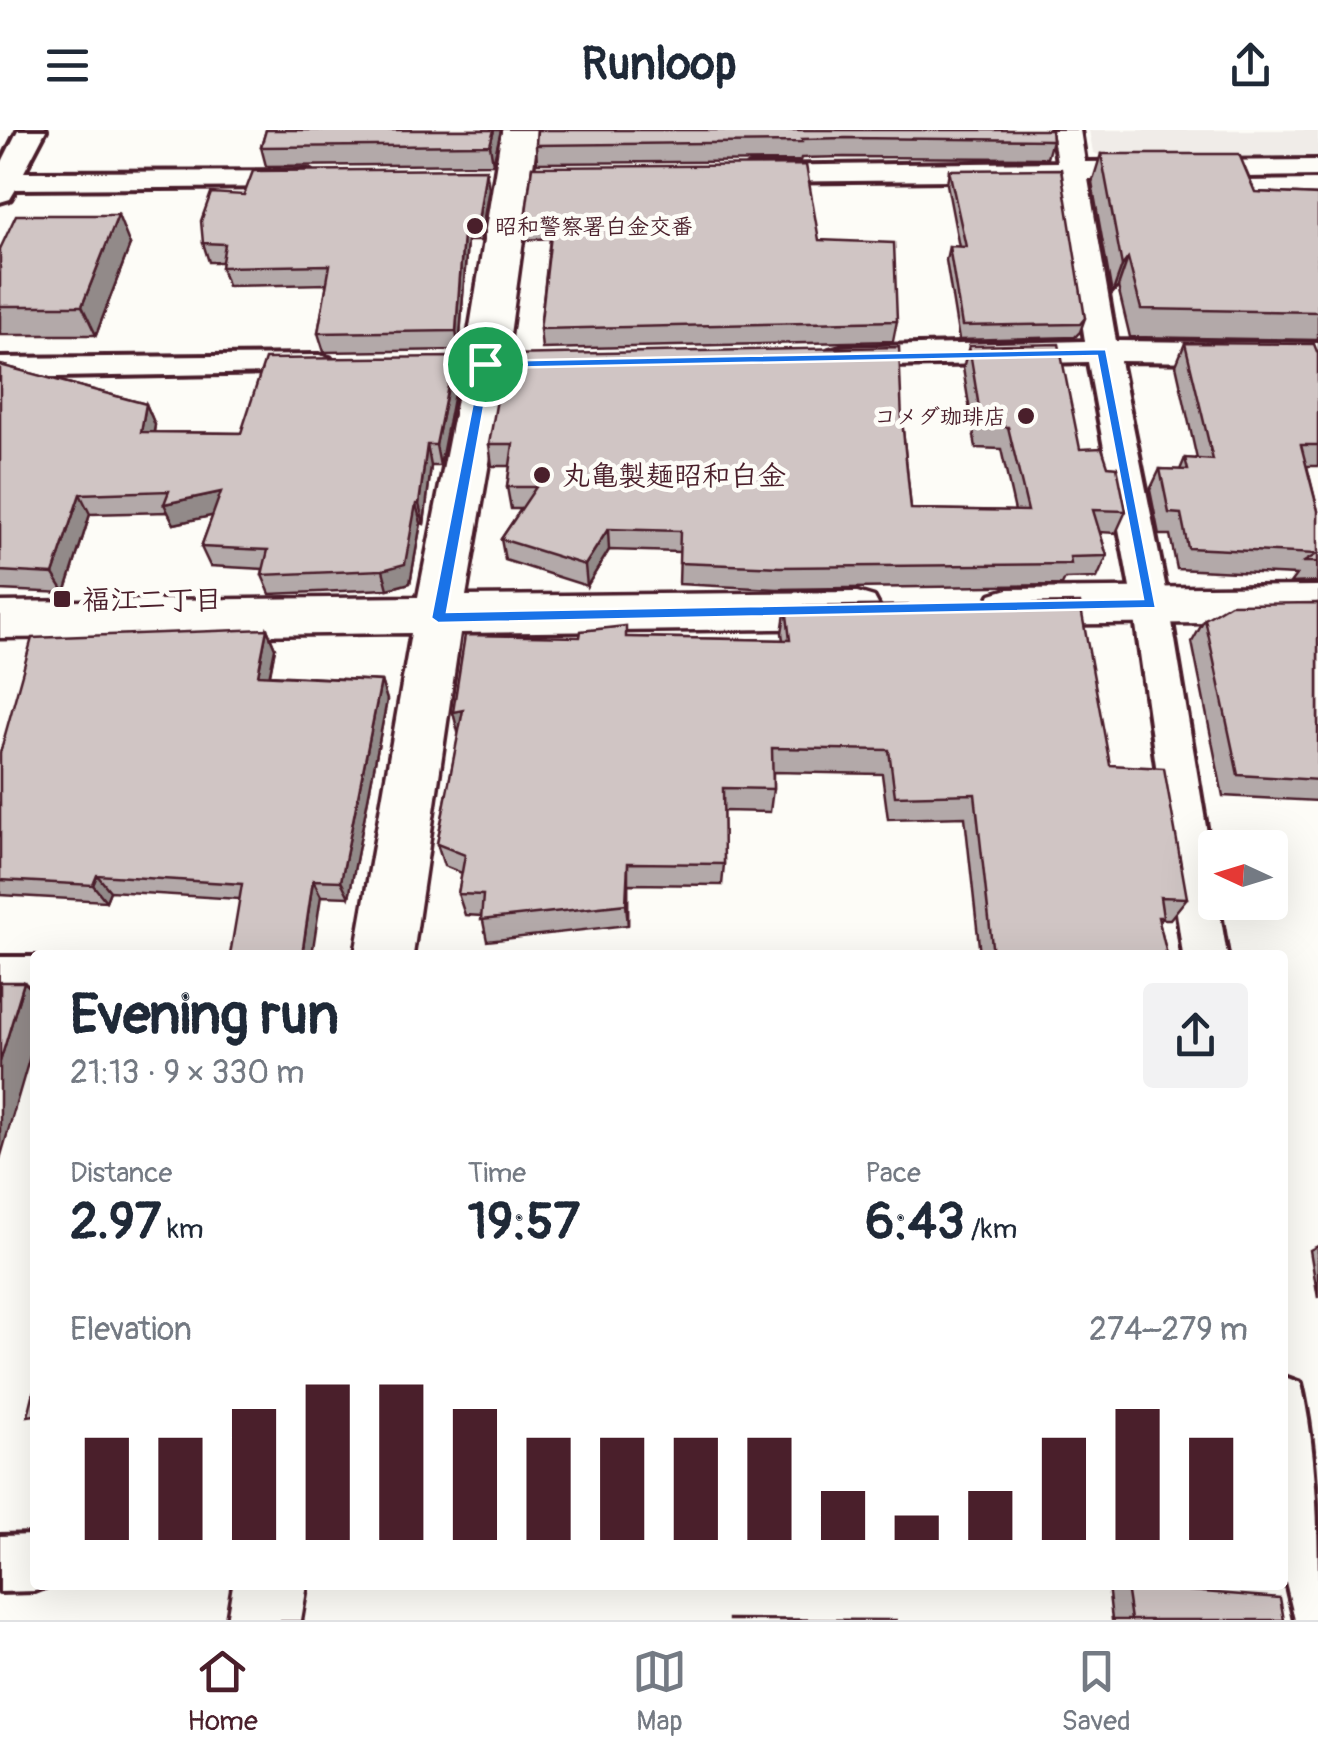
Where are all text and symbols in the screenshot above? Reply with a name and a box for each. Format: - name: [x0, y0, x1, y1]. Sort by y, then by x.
- text: Runloop: [582, 37, 736, 93]
- icon: menu: [40, 38, 95, 93]
- icon: share: [1223, 38, 1278, 93]
- place label: 昭和警察署白金交番: [495, 213, 693, 241]
- marker: 昭和警察署白金交番: [464, 215, 486, 237]
- pin: [443, 322, 528, 407]
- icon: arrive: [458, 337, 513, 392]
- place label: コメダ珈琲店: [874, 403, 1006, 431]
- marker: コメダ珈琲店: [1015, 405, 1037, 427]
- place label: 丸亀製麺昭和白金: [562, 459, 786, 494]
- marker: 丸亀製麺昭和白金: [531, 464, 553, 486]
- place label: 福江二丁目: [82, 583, 222, 618]
- marker: 福江二丁目: [51, 588, 73, 610]
- north arrow: [1198, 830, 1288, 920]
- map controls: [1198, 830, 1288, 920]
- text: Evening run: [70, 981, 339, 1050]
- button: share: [1143, 983, 1248, 1088]
- text: 21:13 · 9 × 330 m: [70, 1053, 304, 1093]
- text: Distance: [70, 1156, 172, 1191]
- text: Time: [468, 1156, 526, 1191]
- text: Pace: [865, 1156, 921, 1191]
- text: 2.97: [70, 1191, 161, 1254]
- text: 19:57: [468, 1191, 580, 1254]
- text: 6:43: [865, 1191, 965, 1254]
- text: km: [161, 1212, 204, 1247]
- text: /km: [965, 1212, 1017, 1247]
- text: Elevation: [70, 1310, 192, 1350]
- text: 274–279 m: [1089, 1310, 1248, 1350]
- tab: Home: [187, 1644, 258, 1739]
- tab: Map: [632, 1644, 687, 1739]
- tab: Saved: [1061, 1644, 1131, 1739]

